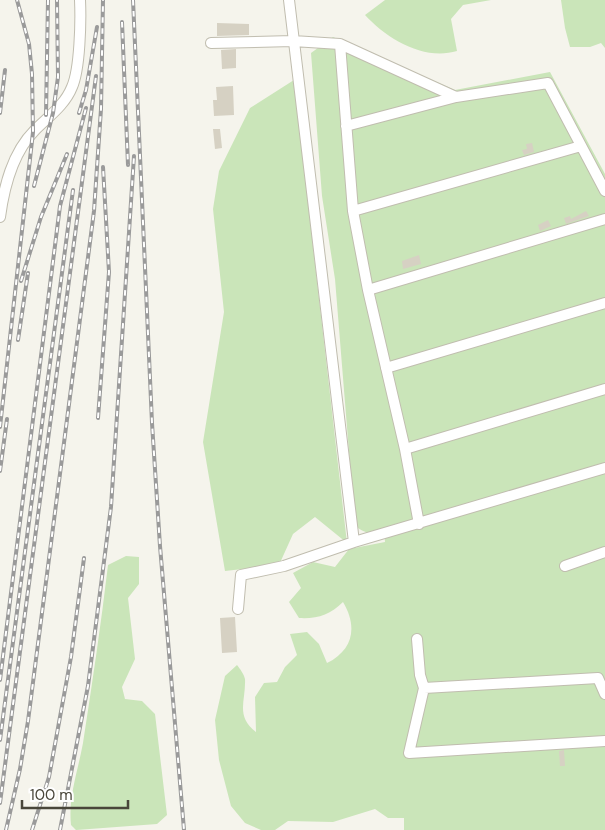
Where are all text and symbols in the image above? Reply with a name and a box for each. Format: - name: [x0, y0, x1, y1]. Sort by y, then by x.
- scale bar: [22, 778, 129, 810]
- text: 100 m: [30, 785, 73, 805]

